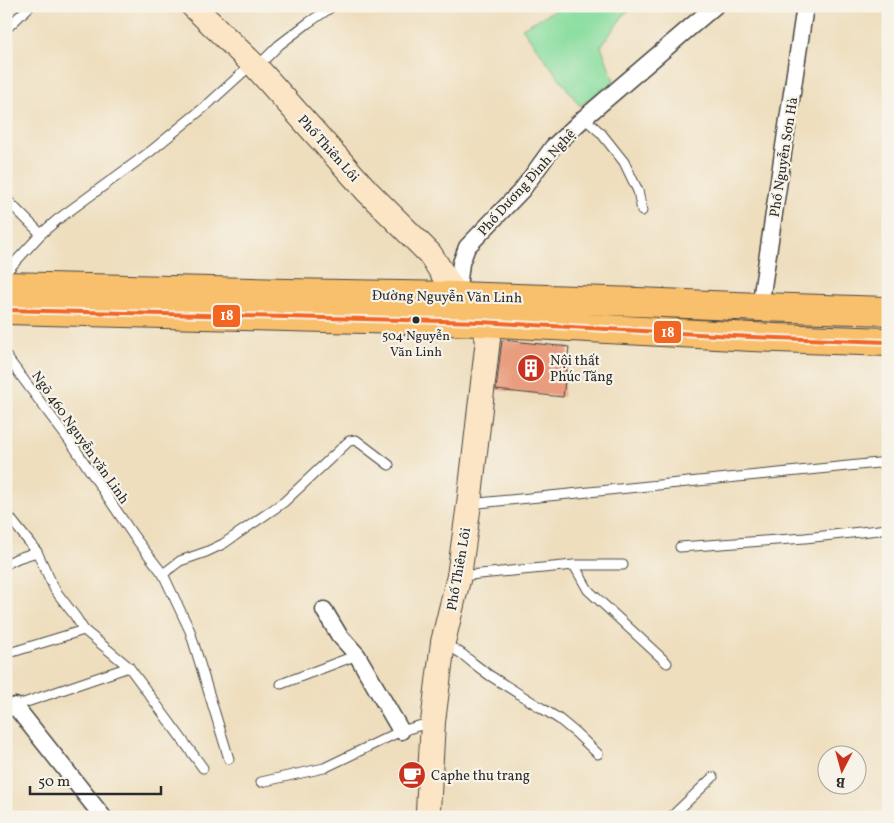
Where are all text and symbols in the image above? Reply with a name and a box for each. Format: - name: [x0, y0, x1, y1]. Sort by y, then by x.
- street label: Phố Nguyễn Sơn Hà: [766, 96, 803, 219]
- street label: Phố Thiên Lôi: [293, 111, 363, 187]
- street label: Phố Dương Đình Nghệ: [474, 125, 581, 241]
- street label: Đường Nguyễn Văn Linh: [372, 287, 522, 308]
- line badge: 18: [212, 304, 241, 328]
- text: 18: [220, 307, 234, 326]
- marker: 504 Nguyễn Văn Linh: [411, 315, 421, 325]
- line badge: 18: [653, 320, 682, 344]
- text: 18: [661, 324, 675, 343]
- place label: 504 Nguyễn Văn Linh: [382, 328, 450, 362]
- place label: Nội thất Phúc Tăng: [550, 352, 613, 387]
- building icon: Nội thất Phúc Tăng: [516, 353, 546, 383]
- street label: Ngõ 460 Nguyễn văn Linh: [27, 368, 133, 508]
- street label: Phố Thiên Lôi: [443, 526, 476, 612]
- north arrow: [816, 746, 866, 796]
- cafe icon: Caphe thu trang: [397, 760, 427, 790]
- scale bar: [30, 763, 161, 795]
- place label: Caphe thu trang: [431, 767, 530, 786]
- text: B: [835, 771, 846, 791]
- text: 50 m: [38, 772, 70, 793]

